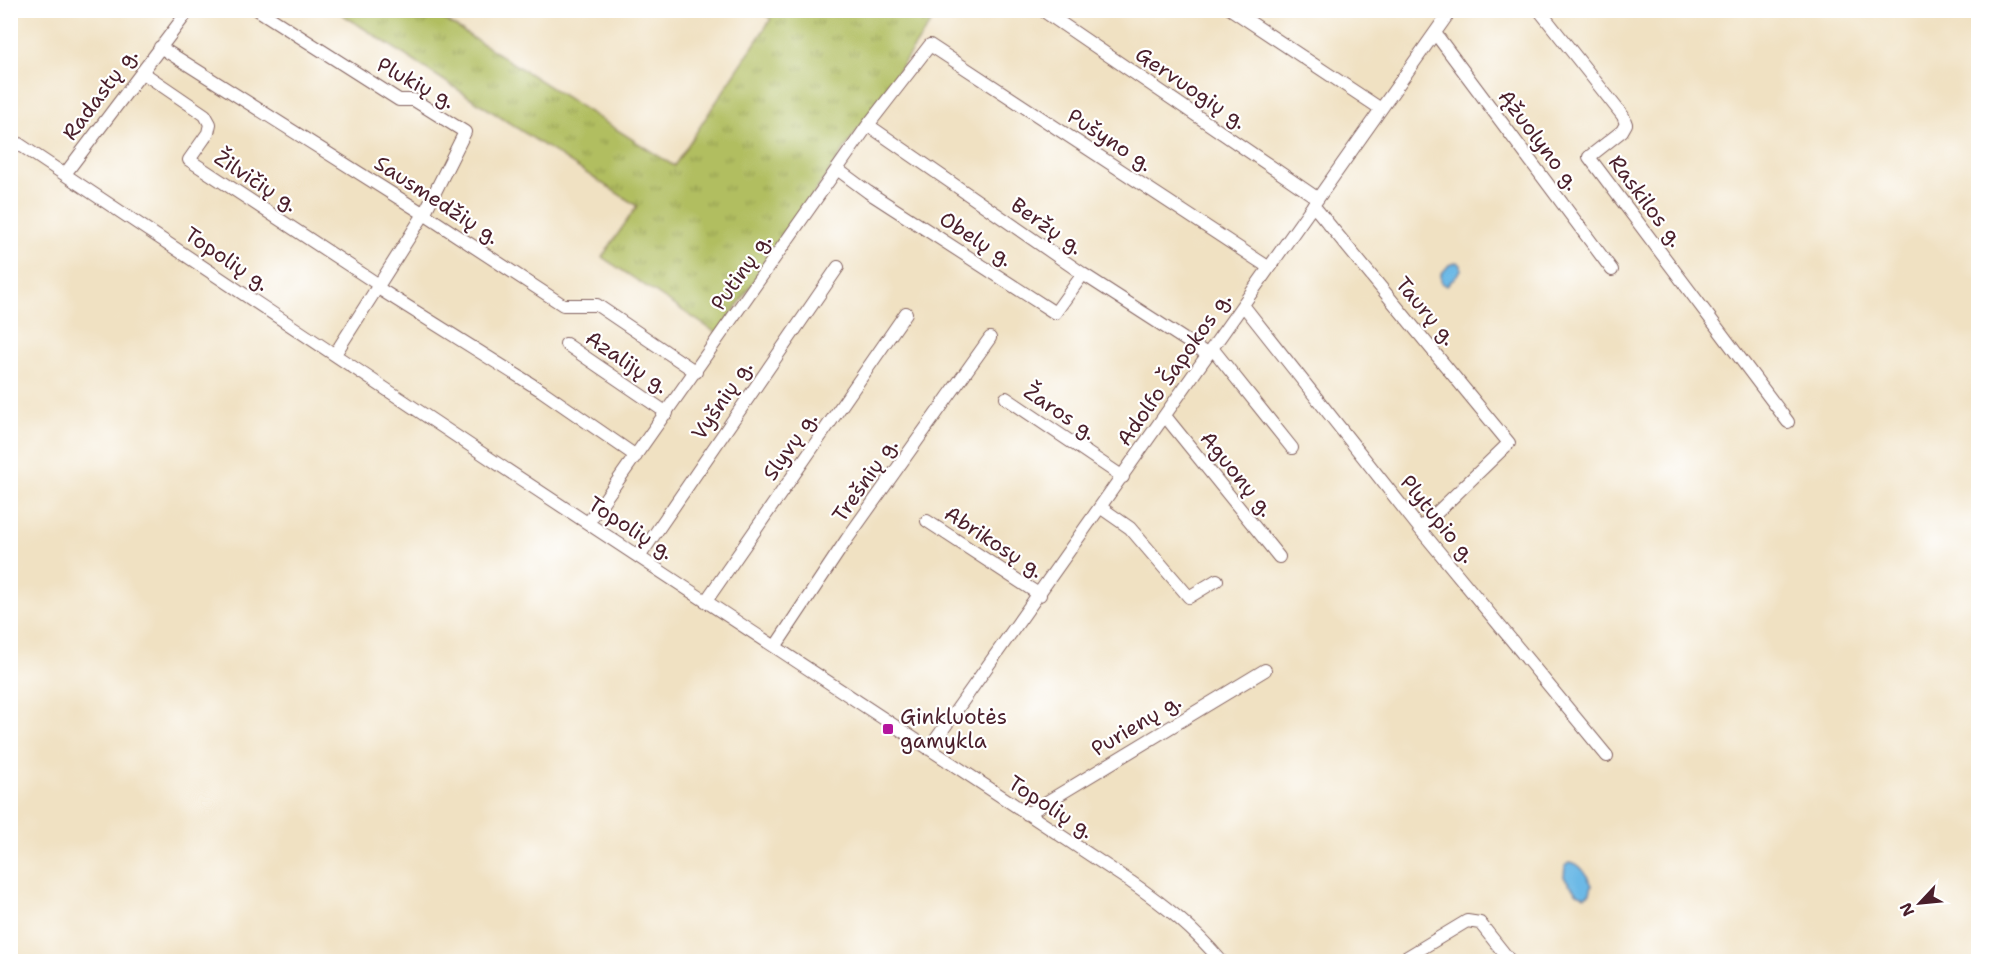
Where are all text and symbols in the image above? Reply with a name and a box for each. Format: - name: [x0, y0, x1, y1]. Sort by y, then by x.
- street label: Gervuogių g.: [1130, 40, 1252, 136]
- street label: Radastų g.: [56, 42, 144, 146]
- street label: Plukių g.: [372, 51, 460, 115]
- street label: Ąžuolyno g.: [1492, 84, 1586, 196]
- street label: Pušyno g.: [1062, 102, 1158, 178]
- street label: Žilvičių g.: [209, 143, 304, 218]
- street label: Sausmedžių g.: [369, 149, 505, 251]
- street label: Raskilos g.: [1602, 149, 1690, 253]
- street label: Beržų g.: [1005, 191, 1089, 261]
- street label: Obelų g.: [934, 205, 1018, 273]
- street label: Topolių g.: [179, 220, 275, 298]
- street label: Putinų g.: [704, 228, 778, 316]
- street label: Taurų g.: [1389, 271, 1463, 351]
- street label: Adolfo Šapokos g.: [1110, 286, 1238, 452]
- street label: Azalijų g.: [580, 324, 674, 400]
- street label: Vyšnių g.: [685, 355, 759, 445]
- street label: Žaros g.: [1018, 377, 1102, 446]
- street label: Slyvų g.: [756, 406, 824, 486]
- street label: Aguonų g.: [1194, 425, 1280, 523]
- street label: Trešnių g.: [826, 432, 904, 528]
- street label: Plytupio g.: [1394, 469, 1482, 569]
- street label: Topolių g.: [583, 490, 679, 566]
- street label: Abrikosų g.: [939, 499, 1049, 585]
- street label: Purienų g.: [1086, 687, 1186, 763]
- place label: Ginkluotės gamykla: [900, 703, 1007, 755]
- marker: Ginkluotės gamykla: [881, 722, 895, 736]
- street label: Topolių g.: [1003, 769, 1099, 845]
- north arrow: [1890, 873, 1950, 933]
- text: N: [1895, 899, 1919, 920]

